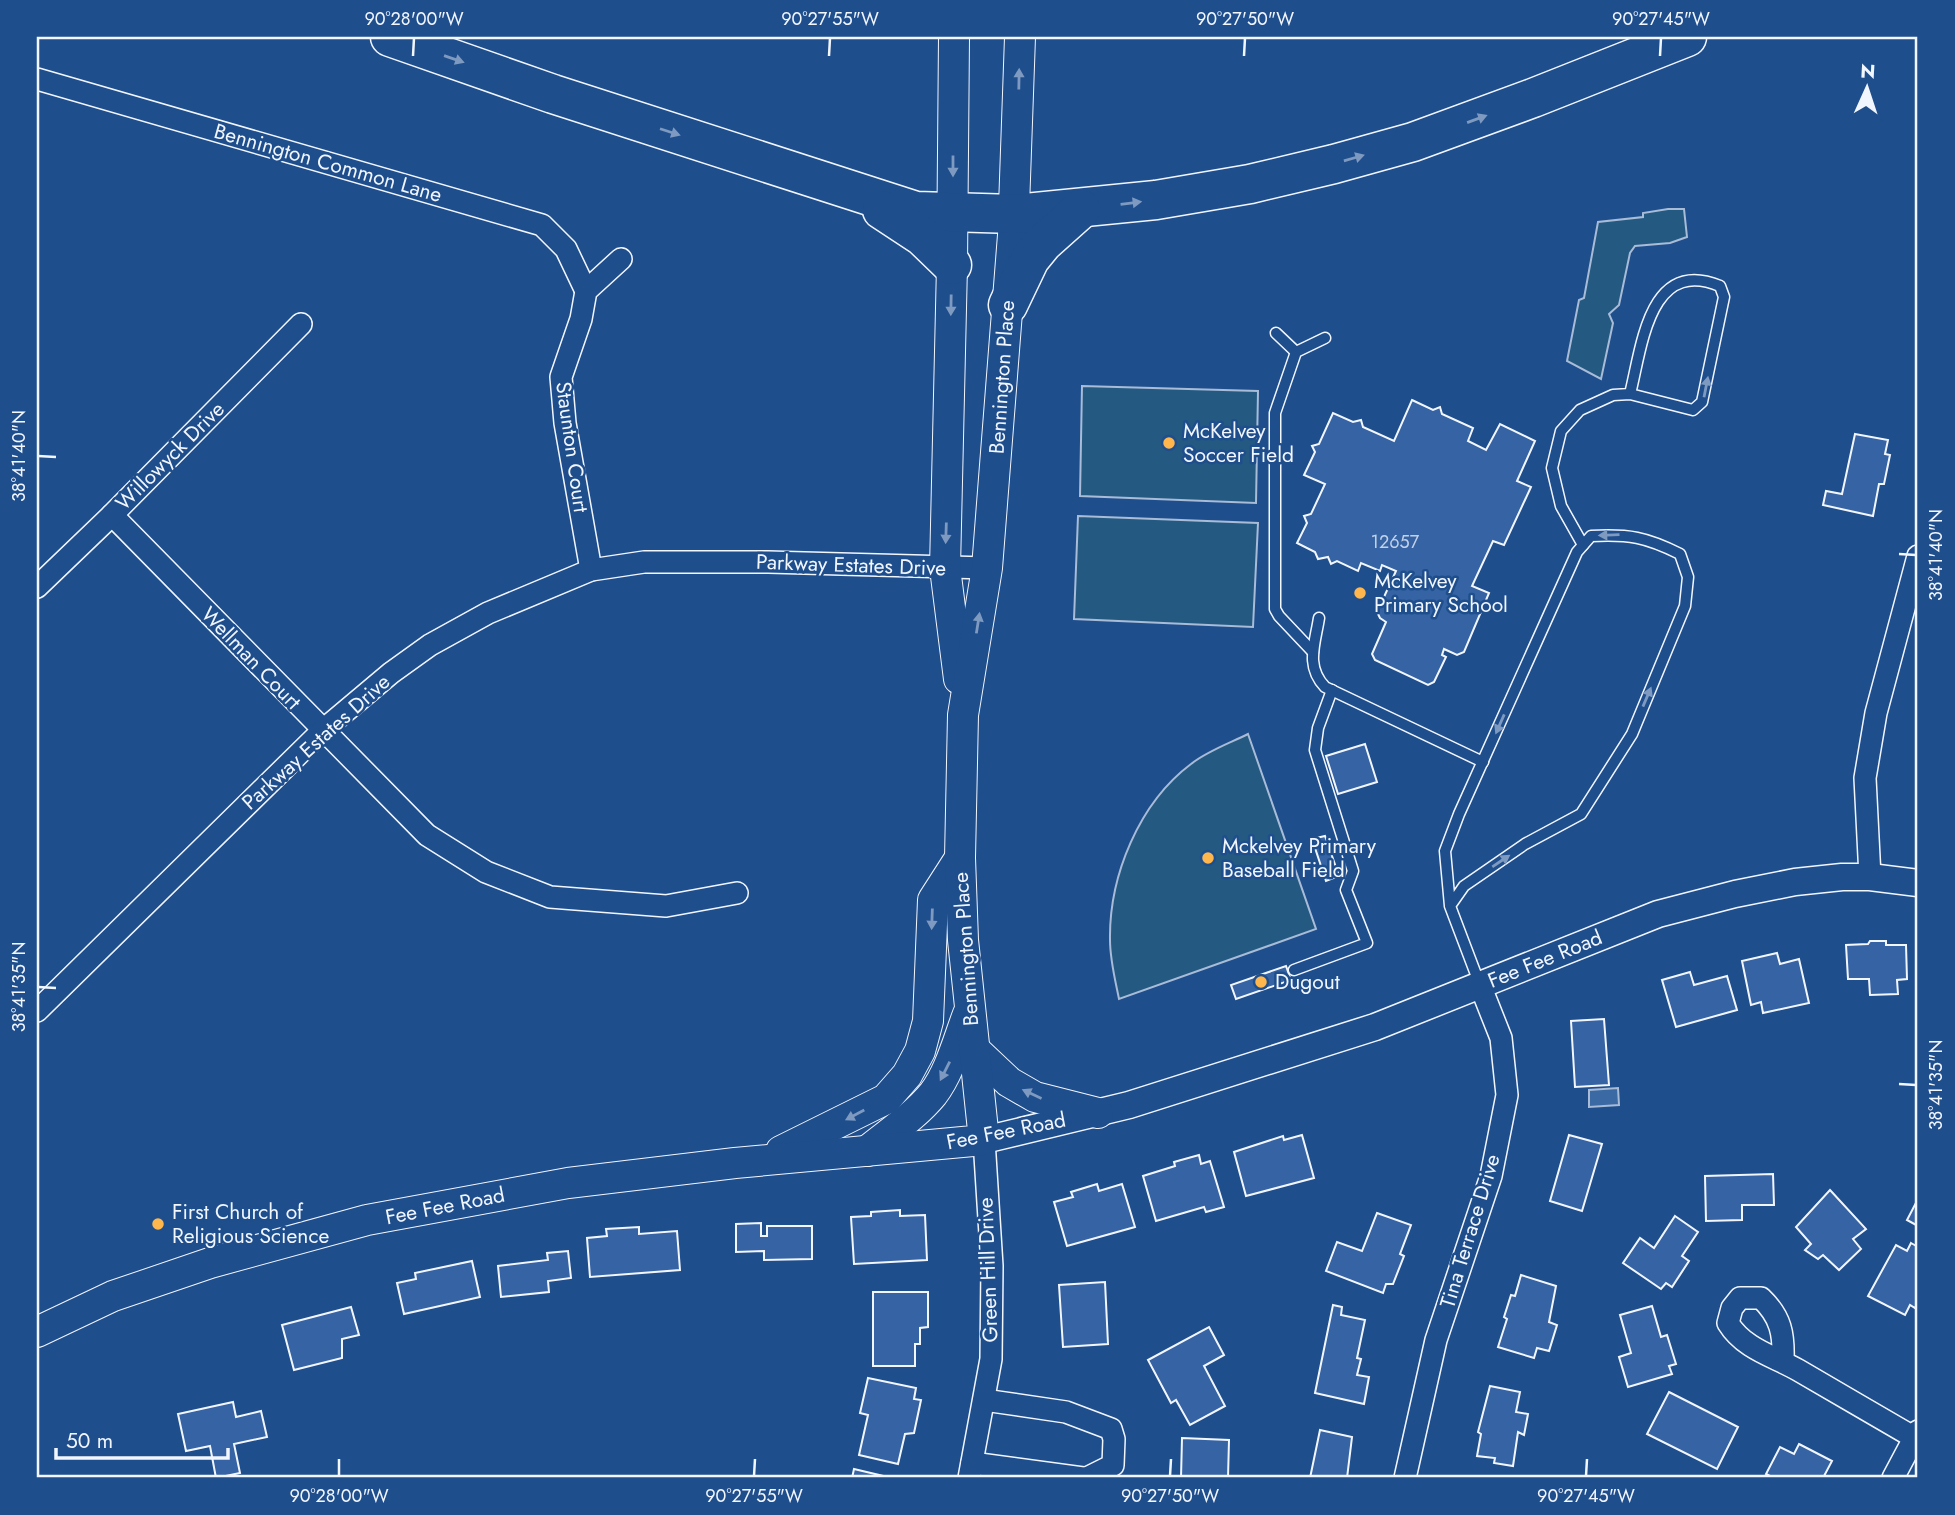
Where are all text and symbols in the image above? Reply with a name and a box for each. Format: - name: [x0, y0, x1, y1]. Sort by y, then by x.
- text: 90°28'00"W: [364, 6, 464, 32]
- text: 90°27'55"W: [781, 6, 879, 32]
- text: 90°27'50"W: [1196, 6, 1294, 32]
- text: 90°27'45"W: [1612, 6, 1710, 32]
- north arrow: [1832, 52, 1902, 122]
- one-way arrow: [444, 54, 465, 65]
- text: N: [1860, 58, 1876, 85]
- one-way arrow: [1013, 68, 1025, 90]
- one-way arrow: [1467, 113, 1488, 124]
- street label: Bennington Common Lane: [211, 116, 446, 210]
- one-way arrow: [659, 127, 680, 138]
- one-way arrow: [1344, 153, 1365, 163]
- one-way arrow: [947, 156, 959, 178]
- one-way arrow: [1120, 197, 1142, 208]
- one-way arrow: [946, 295, 957, 317]
- street label: Bennington Place: [982, 299, 1022, 455]
- one-way arrow: [1700, 376, 1711, 398]
- street label: Staunton Court: [548, 380, 596, 514]
- street label: Willowyck Drive: [109, 395, 231, 517]
- text: 38°41'40"N: [6, 410, 32, 502]
- place label: McKelvey Soccer Field: [1183, 416, 1294, 470]
- marker: McKelvey Soccer Field: [1161, 435, 1177, 451]
- text: 38°41'40"N: [1923, 509, 1949, 601]
- one-way arrow: [941, 522, 952, 544]
- house number: 12657: [1371, 529, 1420, 555]
- one-way arrow: [1597, 529, 1619, 541]
- street label: Parkway Estates Drive: [756, 547, 947, 583]
- place label: McKelvey Primary School: [1374, 566, 1508, 620]
- marker: McKelvey Primary School: [1352, 585, 1368, 601]
- street label: Wellman Court: [194, 600, 308, 716]
- one-way arrow: [973, 612, 984, 634]
- street label: Parkway Estates Drive: [235, 667, 397, 817]
- one-way arrow: [1642, 687, 1653, 708]
- one-way arrow: [1494, 714, 1506, 734]
- place label: Mckelvey Primary Baseball Field: [1222, 831, 1377, 885]
- marker: Mckelvey Primary Baseball Field: [1200, 850, 1216, 866]
- one-way arrow: [1491, 855, 1510, 868]
- street label: Bennington Place: [946, 871, 986, 1027]
- one-way arrow: [927, 908, 938, 930]
- street label: Fee Fee Road: [1483, 922, 1607, 996]
- text: 38°41'35"N: [6, 942, 32, 1032]
- place label: Dugout: [1275, 967, 1340, 997]
- marker: Dugout: [1253, 974, 1269, 990]
- text: 38°41'35"N: [1923, 1040, 1949, 1130]
- one-way arrow: [939, 1061, 950, 1081]
- one-way arrow: [1022, 1088, 1042, 1100]
- street label: Fee Fee Road: [944, 1105, 1068, 1157]
- one-way arrow: [845, 1109, 865, 1121]
- street label: Tina Terrace Drive: [1432, 1150, 1508, 1312]
- street label: Fee Fee Road: [383, 1180, 507, 1232]
- place label: First Church of Religious Science: [172, 1197, 329, 1251]
- street label: Green Hill Drive: [970, 1197, 1006, 1343]
- marker: First Church of Religious Science: [150, 1216, 166, 1232]
- scale bar: [56, 1417, 228, 1461]
- text: 50 m: [66, 1426, 113, 1456]
- text: 90°28'00"W: [289, 1483, 389, 1509]
- text: 90°27'55"W: [705, 1483, 803, 1509]
- text: 90°27'50"W: [1121, 1483, 1219, 1509]
- text: 90°27'45"W: [1537, 1483, 1635, 1509]

